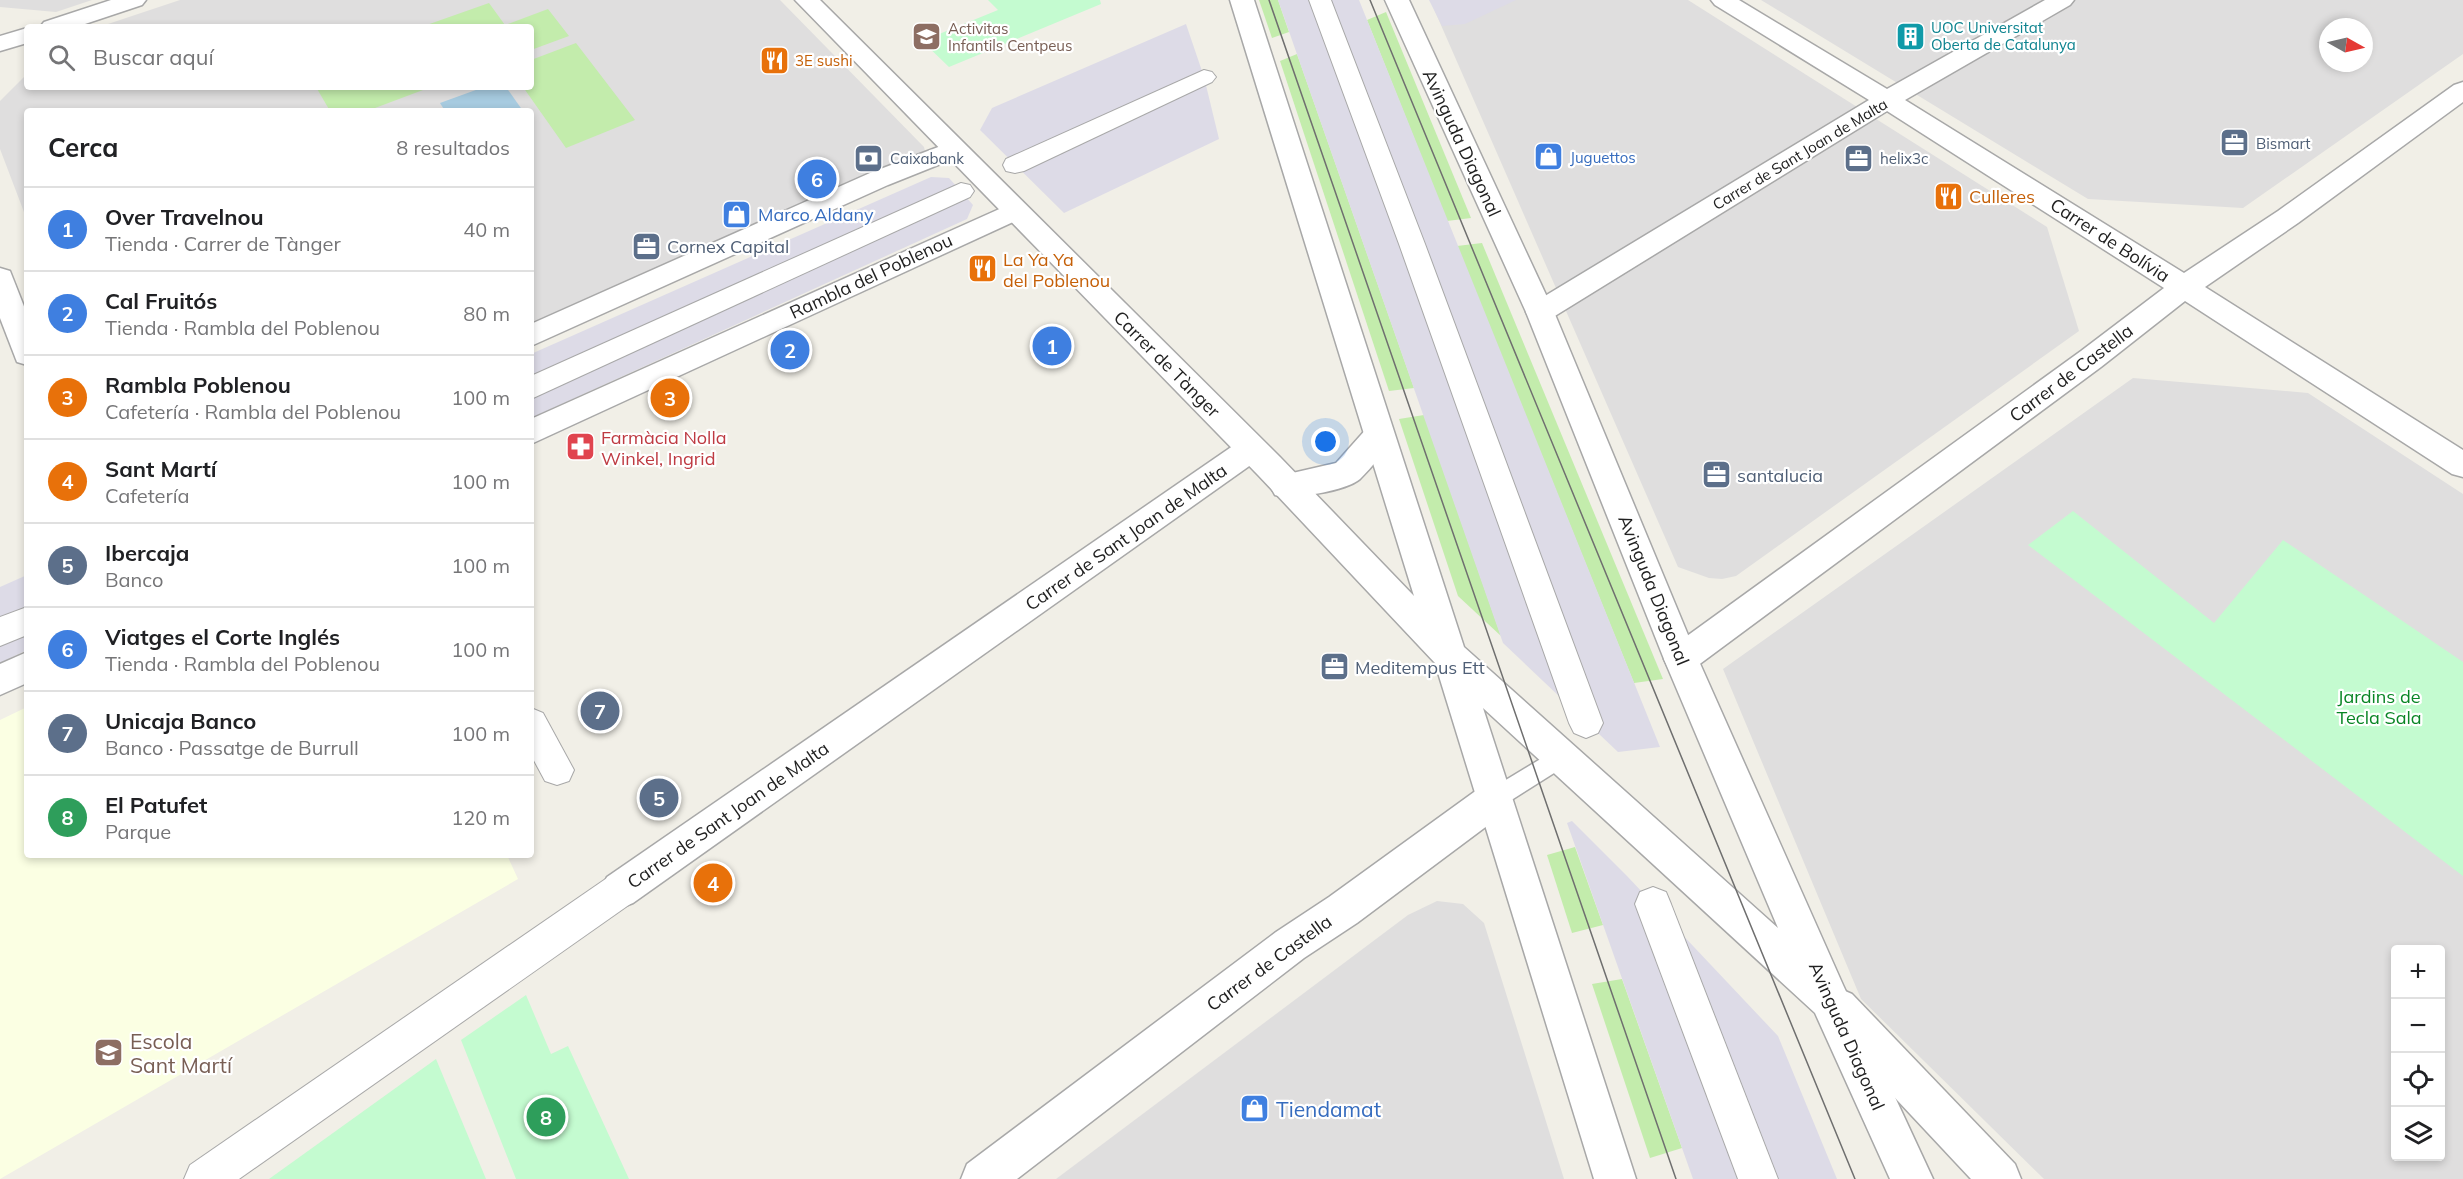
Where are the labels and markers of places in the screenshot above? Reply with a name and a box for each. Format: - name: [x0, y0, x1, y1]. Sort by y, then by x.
- place label: UOC Universitat Oberta de Catalunya: [1931, 18, 2076, 54]
- place label: Activitas Infantils Centpeus: [948, 19, 1072, 55]
- building icon: UOC Universitat Oberta de Catalunya: [1894, 20, 1926, 52]
- school or university icon: Activitas Infantils Centpeus: [911, 21, 943, 53]
- restaurant icon: 3E sushi: [758, 44, 790, 76]
- place label: 3E sushi: [795, 51, 853, 70]
- office icon: Bismart: [2219, 127, 2251, 159]
- place label: Bismart: [2256, 134, 2310, 153]
- shop icon: Juguettos: [1533, 141, 1565, 173]
- bank icon: Caixabank: [853, 142, 885, 174]
- office icon: helix3c: [1843, 142, 1875, 174]
- place label: Juguettos: [1570, 148, 1636, 167]
- place label: Caixabank: [890, 149, 964, 168]
- place label: helix3c: [1880, 149, 1929, 168]
- pin: 6: [798, 156, 836, 201]
- restaurant icon: Culleres: [1932, 180, 1964, 212]
- place label: Culleres: [1969, 185, 2035, 208]
- shop icon: Marco Aldany: [721, 198, 753, 230]
- place label: Marco Aldany: [758, 203, 874, 226]
- office icon: Cornex Capital: [630, 230, 662, 262]
- place label: Cornex Capital: [667, 235, 789, 258]
- place label: La Ya Ya del Poblenou: [1003, 248, 1110, 292]
- restaurant icon: La Ya Ya del Poblenou: [966, 253, 998, 285]
- pin: 1: [1032, 324, 1072, 368]
- pin: 2: [770, 328, 810, 372]
- pin: 3: [650, 376, 690, 420]
- place label: Farmàcia Nolla Winkel, Ingrid: [601, 426, 726, 470]
- pharmacy icon: Farmàcia Nolla Winkel, Ingrid: [564, 431, 596, 463]
- office icon: santalucia: [1700, 459, 1732, 491]
- place label: santalucia: [1737, 464, 1823, 487]
- office icon: Meditempus Ett: [1318, 651, 1350, 683]
- place label: Meditempus Ett: [1355, 656, 1485, 679]
- pin: 7: [580, 688, 620, 734]
- pin: 5: [640, 776, 678, 820]
- pin: 4: [694, 860, 732, 906]
- place label: Escola Sant Martí: [130, 1028, 233, 1078]
- school or university icon: Escola Sant Martí: [93, 1037, 125, 1069]
- shop icon: Tiendamat: [1239, 1093, 1271, 1125]
- pin: 8: [526, 1094, 566, 1140]
- place label: Tiendamat: [1276, 1096, 1381, 1122]

